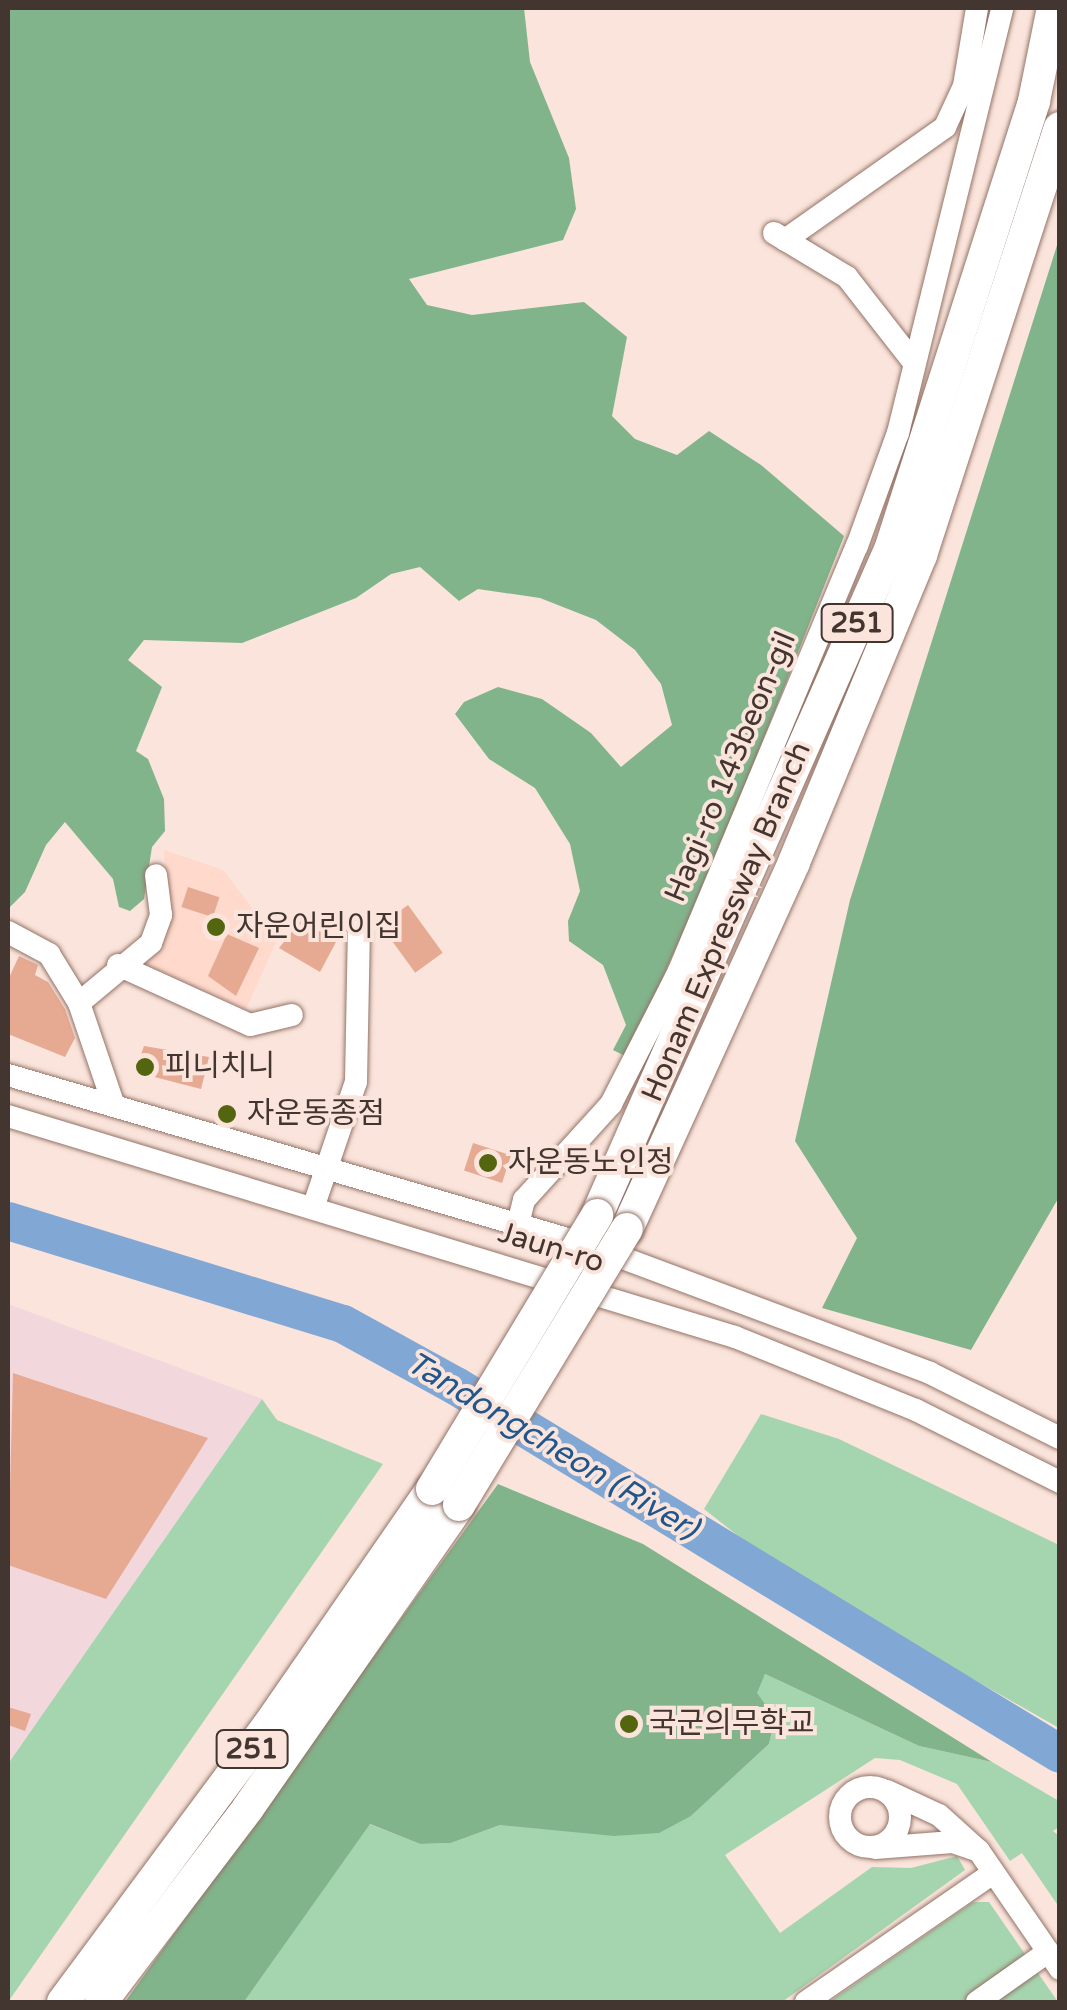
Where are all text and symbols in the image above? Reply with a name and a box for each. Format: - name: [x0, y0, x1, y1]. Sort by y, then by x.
- road number: 251: [820, 600, 894, 646]
- street label: Hagi-ro 143beon-gil: [658, 626, 804, 908]
- street label: Honam Expressway Branch: [635, 737, 819, 1107]
- place label: 자운어린이집: [236, 909, 402, 945]
- marker: 자운어린이집: [205, 916, 227, 938]
- place label: 피니치니: [165, 1049, 275, 1085]
- marker: 피니치니: [134, 1056, 156, 1078]
- place label: 자운동종점: [247, 1096, 385, 1132]
- marker: 자운동종점: [216, 1103, 238, 1125]
- place label: 자운동노인정: [508, 1145, 674, 1181]
- marker: 자운동노인정: [477, 1152, 499, 1174]
- street label: Jaun-ro: [494, 1215, 608, 1281]
- water label: Tandongcheon (River): [399, 1344, 705, 1548]
- place label: 국군의무학교: [649, 1706, 815, 1742]
- marker: 국군의무학교: [618, 1713, 640, 1735]
- road number: 251: [214, 1726, 290, 1772]

